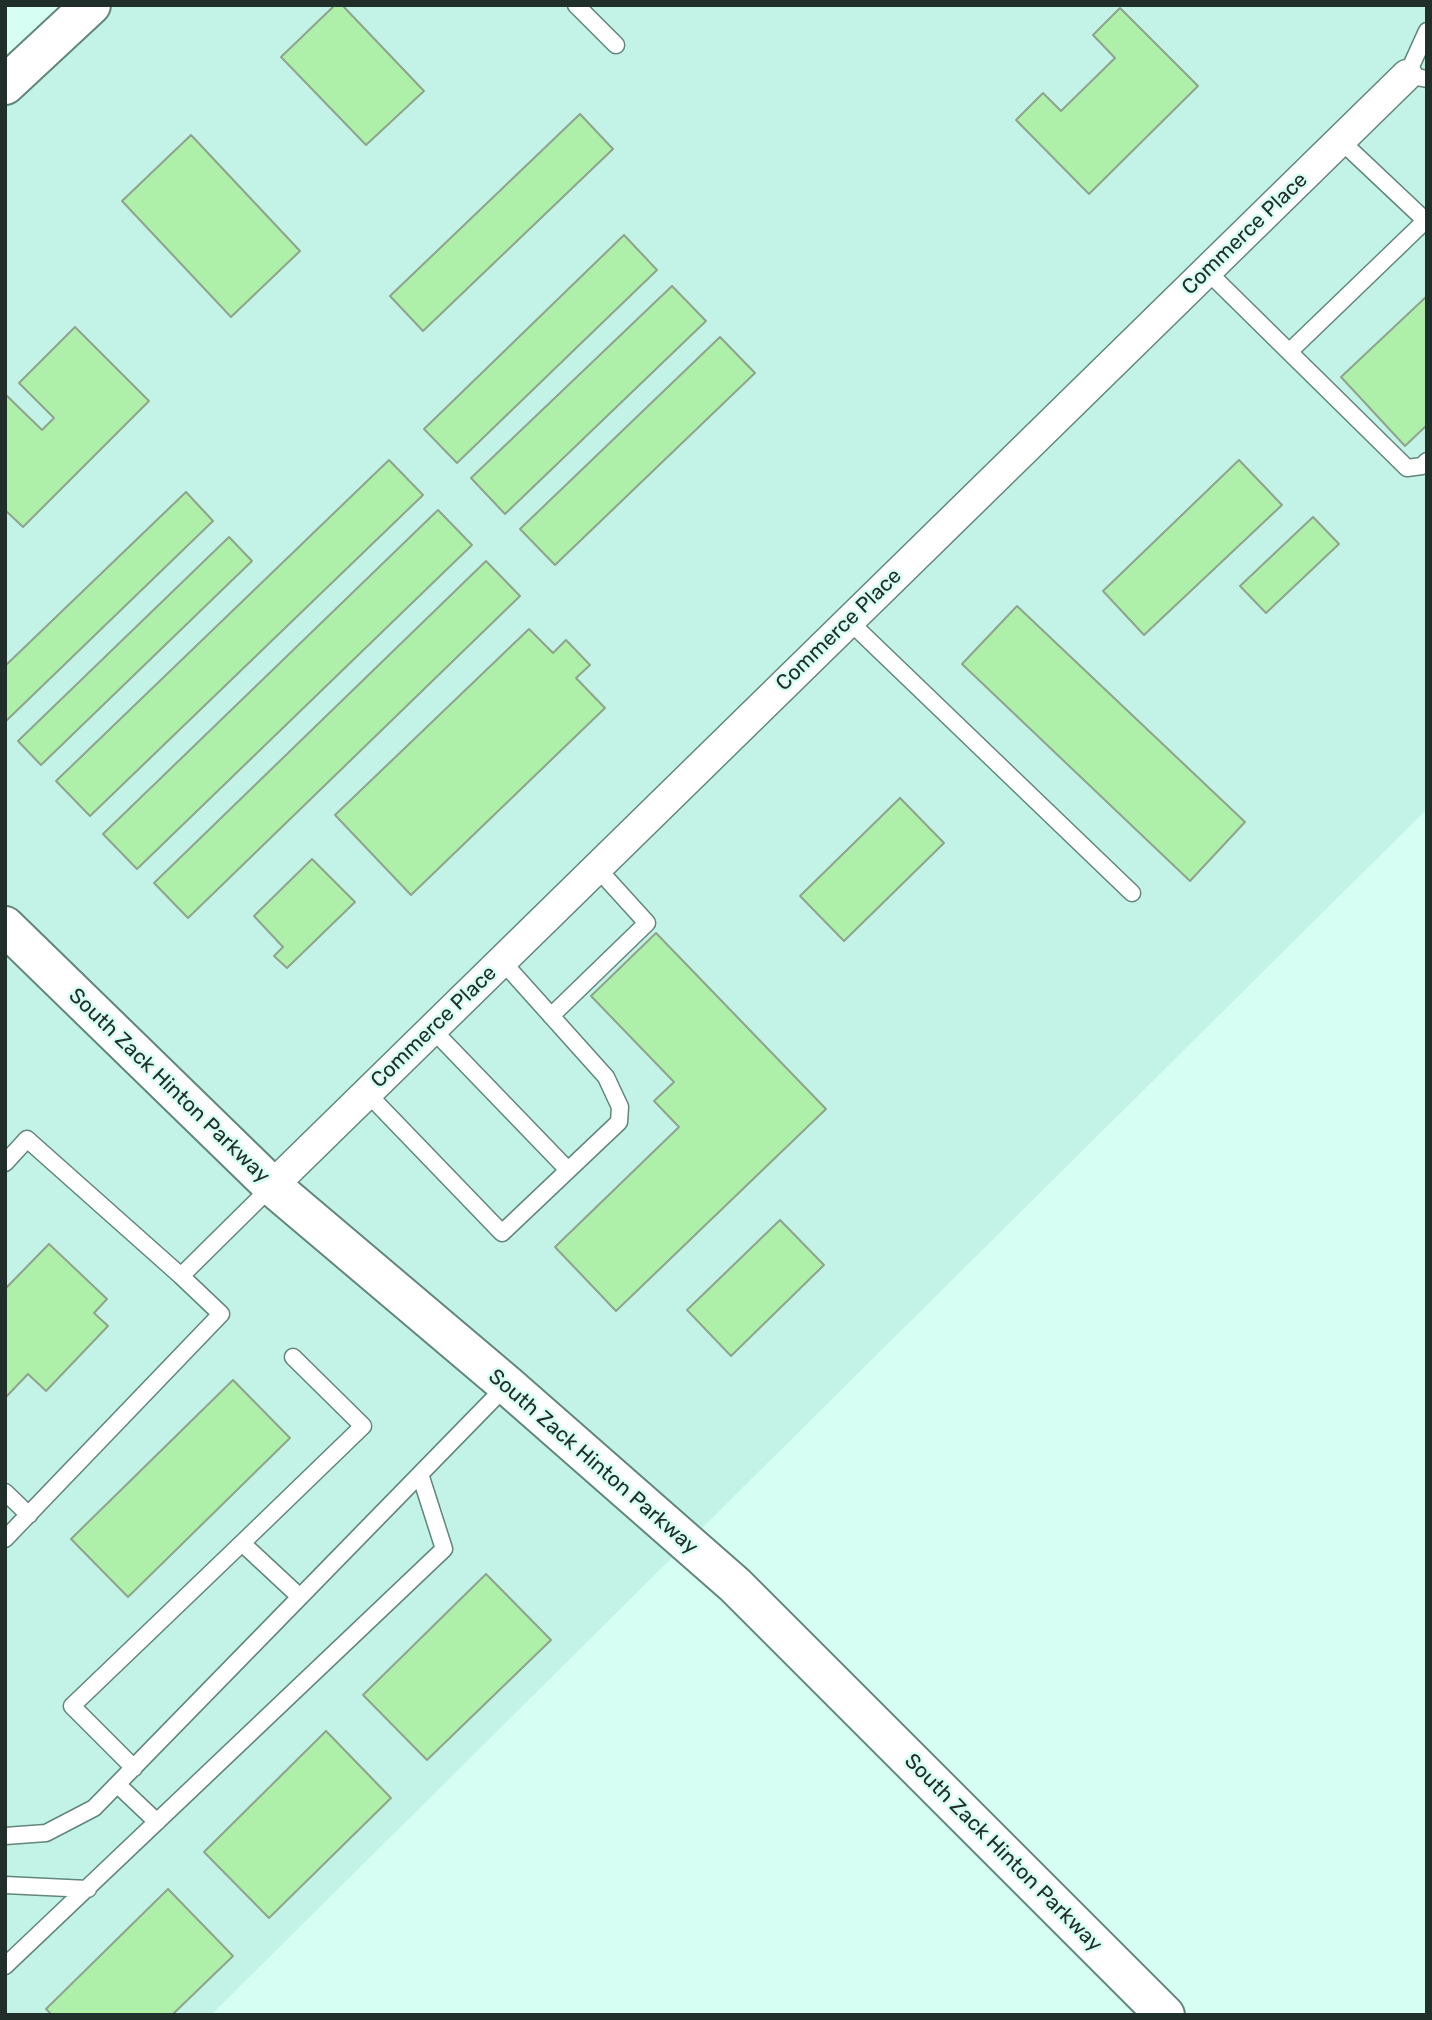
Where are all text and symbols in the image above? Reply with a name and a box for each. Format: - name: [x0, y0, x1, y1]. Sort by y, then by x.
- street label: Commerce Place: [1177, 168, 1313, 300]
- street label: Commerce Place: [771, 564, 907, 696]
- street label: Commerce Place: [366, 961, 502, 1093]
- street label: South Zack Hinton Parkway: [63, 983, 275, 1189]
- street label: South Zack Hinton Parkway: [483, 1364, 703, 1560]
- street label: South Zack Hinton Parkway: [899, 1749, 1107, 1957]

